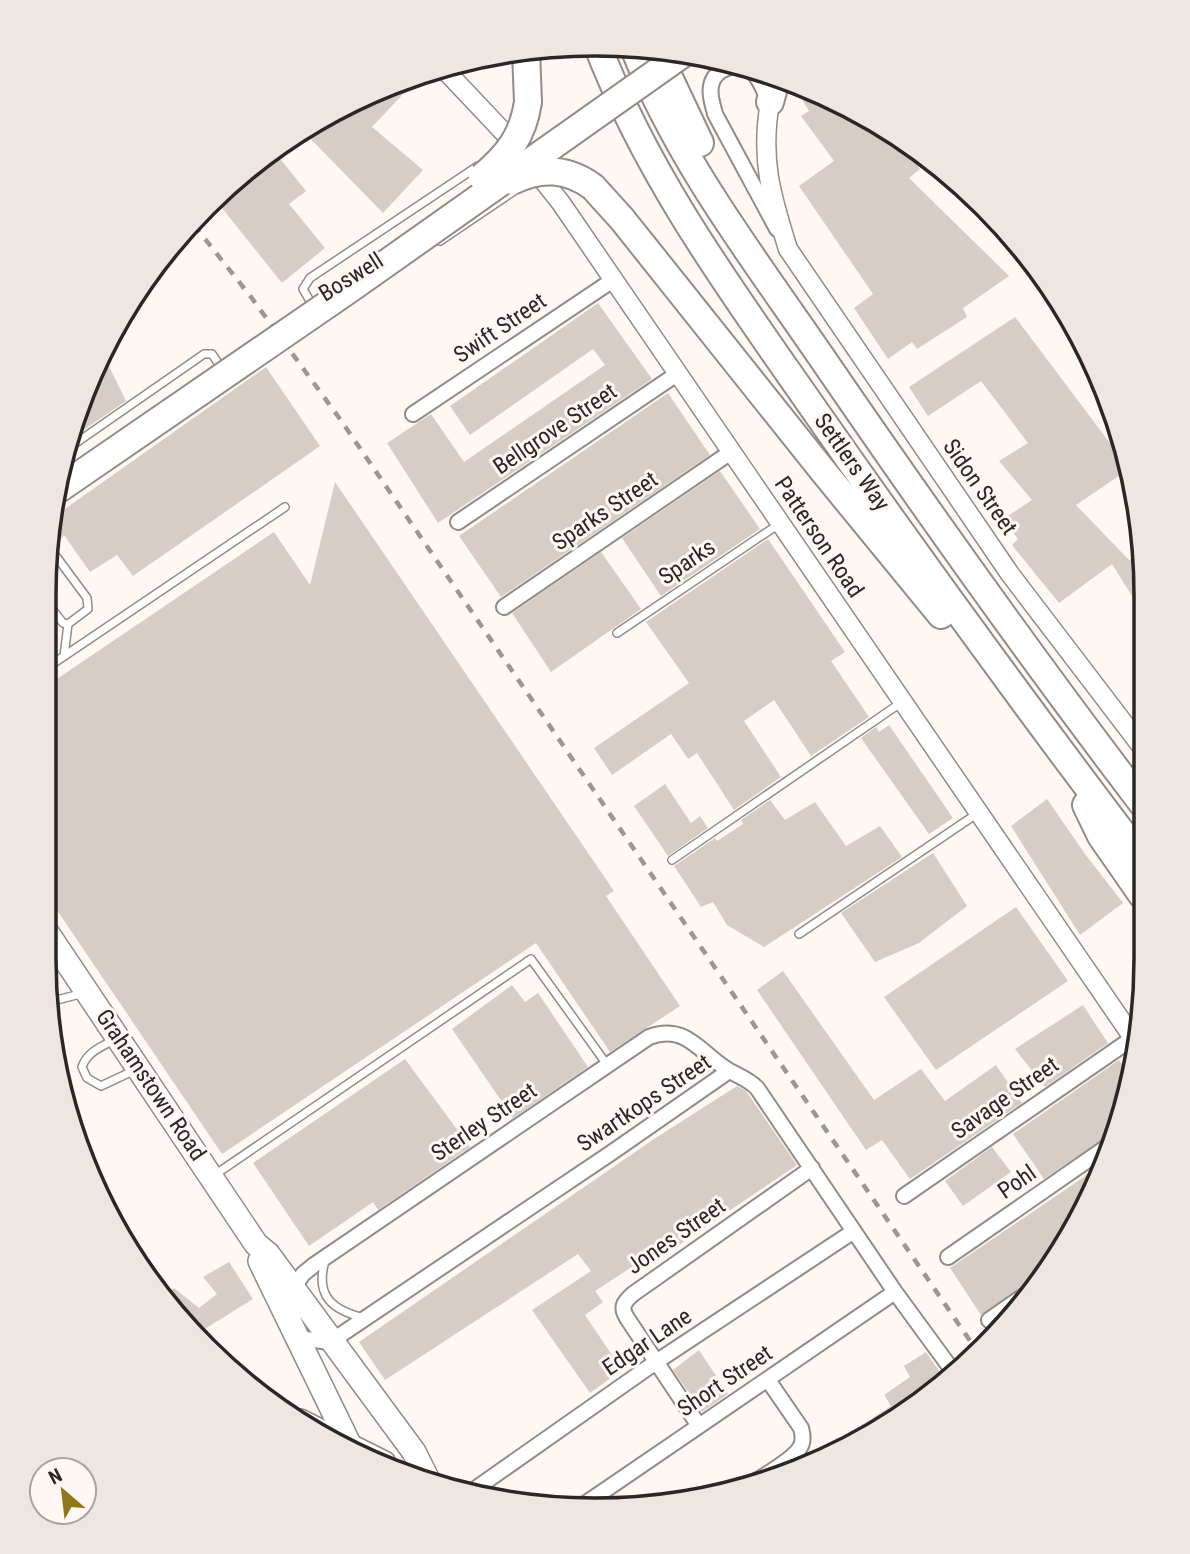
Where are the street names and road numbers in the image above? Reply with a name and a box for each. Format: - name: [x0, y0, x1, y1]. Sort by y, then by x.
- street label: Boswell: [314, 247, 388, 307]
- street label: Swift Street: [449, 287, 551, 369]
- street label: Bellgrove Street: [488, 378, 622, 480]
- street label: Settlers Way: [809, 408, 896, 516]
- street label: Sidon Street: [937, 434, 1023, 540]
- street label: Sparks Street: [547, 466, 663, 556]
- street label: Patterson Road: [769, 472, 869, 602]
- street label: Sparks: [654, 533, 720, 591]
- street label: Grahamstown Road: [90, 1004, 212, 1166]
- street label: Swartkops Street: [572, 1048, 716, 1158]
- street label: Savage Street: [946, 1051, 1064, 1145]
- street label: Sterley Street: [426, 1077, 542, 1167]
- street label: Pohl: [993, 1159, 1041, 1205]
- street label: Jones Street: [621, 1192, 731, 1280]
- street label: Edgar Lane: [598, 1303, 696, 1381]
- street label: Short Street: [673, 1340, 777, 1422]

